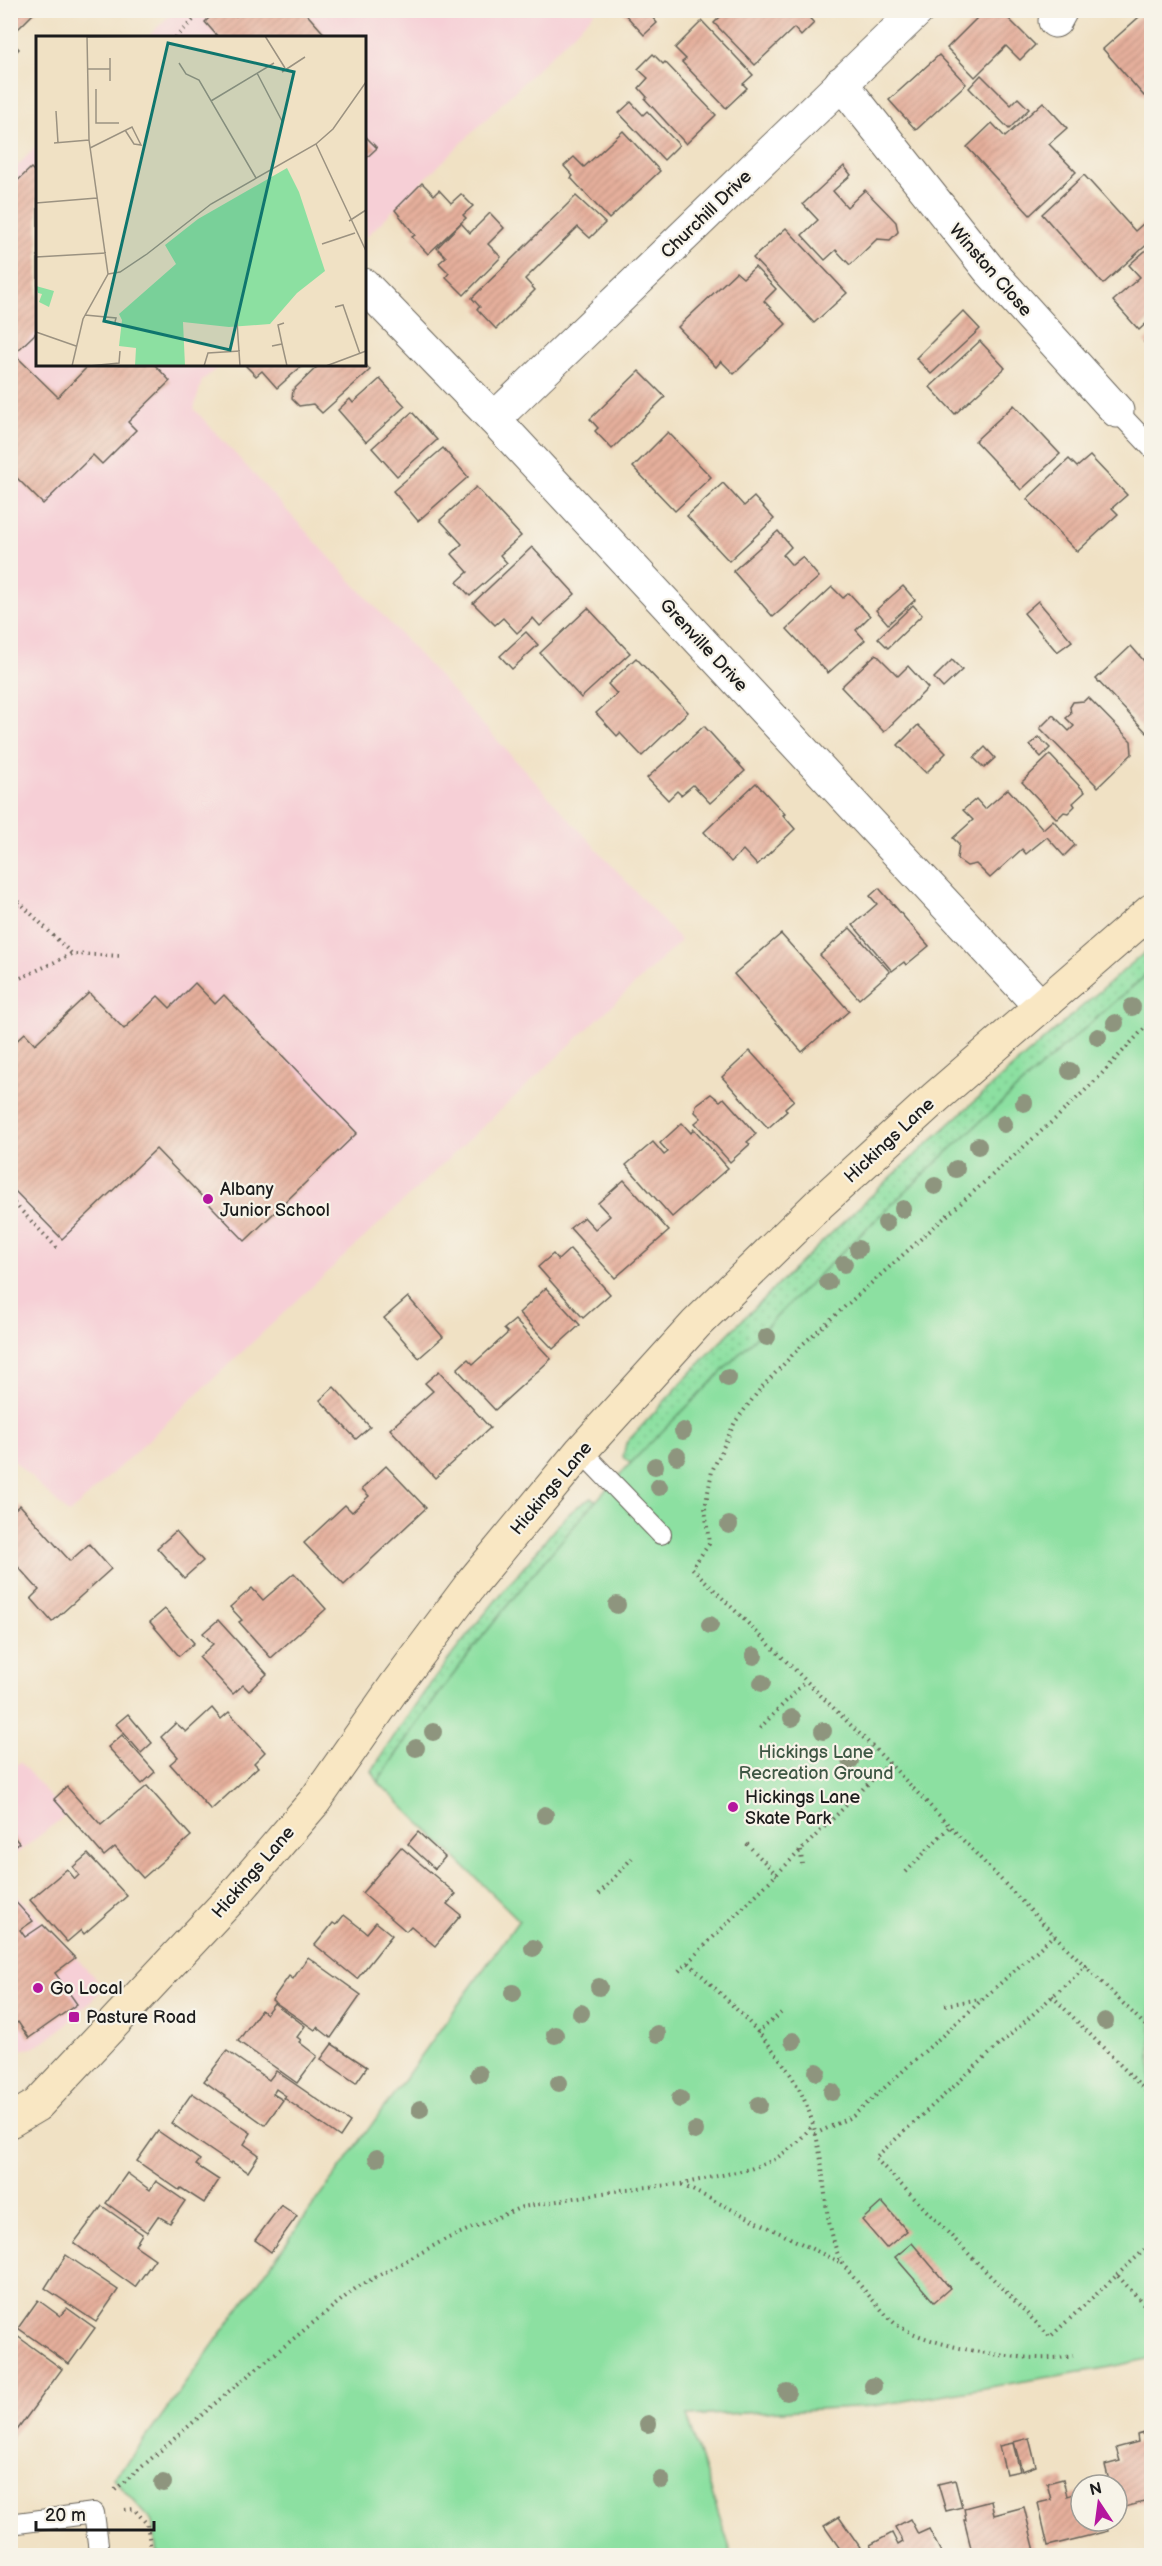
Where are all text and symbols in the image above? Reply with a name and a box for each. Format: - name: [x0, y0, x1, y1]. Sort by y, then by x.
- inset map: [36, 36, 366, 366]
- street label: Churchill Drive: [657, 166, 756, 263]
- street label: Winston Close: [945, 220, 1037, 321]
- street label: Grenville Drive: [655, 595, 752, 696]
- street label: Hickings Lane: [840, 1093, 939, 1187]
- place label: Albany Junior School: [220, 1179, 330, 1221]
- marker: Albany Junior School: [201, 1192, 215, 1206]
- street label: Hickings Lane: [506, 1437, 597, 1539]
- park label: Hickings Lane Recreation Ground: [738, 1742, 894, 1784]
- place label: Hickings Lane Skate Park: [745, 1787, 860, 1829]
- marker: Hickings Lane Skate Park: [726, 1800, 740, 1814]
- street label: Hickings Lane: [208, 1822, 299, 1923]
- place label: Go Local: [50, 1978, 122, 1999]
- marker: Go Local: [31, 1981, 45, 1995]
- place label: Pasture Road: [86, 2007, 196, 2028]
- marker: Pasture Road: [67, 2010, 81, 2024]
- north arrow: [1069, 2473, 1129, 2533]
- text: N: [1088, 2479, 1104, 2500]
- scale bar: [36, 2494, 154, 2532]
- text: 20 m: [45, 2505, 86, 2526]

